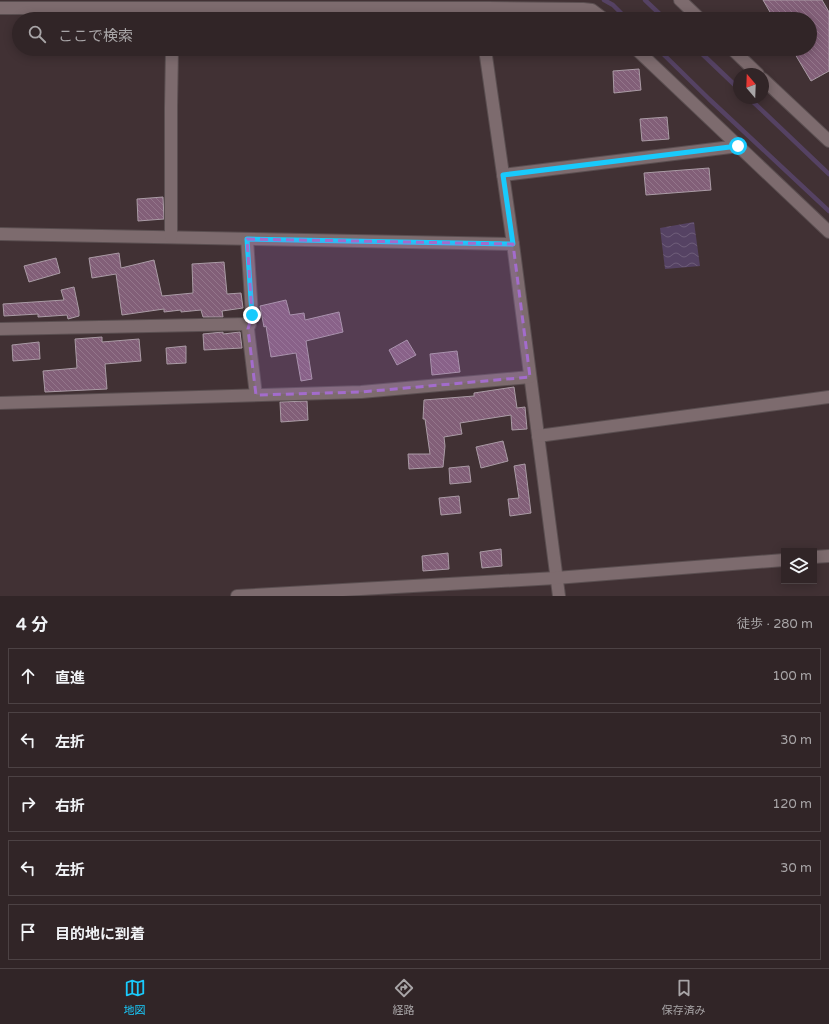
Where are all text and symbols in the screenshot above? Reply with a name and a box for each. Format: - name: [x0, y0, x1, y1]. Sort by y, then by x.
- search box: [12, 12, 817, 56]
- icon: search: [26, 23, 48, 45]
- text: ここで検索: [58, 27, 133, 45]
- north arrow: [733, 68, 769, 104]
- route start: [729, 137, 747, 155]
- route end: [243, 306, 261, 324]
- map controls: [781, 548, 817, 584]
- button: layers: [781, 548, 817, 584]
- text: 4 分: [16, 614, 48, 635]
- text: 徒歩 · 280 m: [737, 616, 813, 632]
- icon: ahead: [17, 665, 39, 687]
- text: 100 m: [772, 668, 812, 684]
- text: 直進: [55, 669, 85, 687]
- icon: left: [17, 729, 39, 751]
- text: 30 m: [780, 732, 812, 748]
- text: 左折: [55, 733, 85, 751]
- icon: right: [17, 793, 39, 815]
- text: 120 m: [772, 796, 812, 812]
- text: 右折: [55, 797, 85, 815]
- icon: left: [17, 857, 39, 879]
- text: 30 m: [780, 860, 812, 876]
- text: 左折: [55, 861, 85, 879]
- icon: arrive: [17, 921, 39, 943]
- text: 目的地に到着: [55, 925, 145, 943]
- tab: 地図: [124, 977, 146, 1017]
- tab: 経路: [393, 977, 415, 1017]
- tab: 保存済み: [662, 977, 706, 1017]

